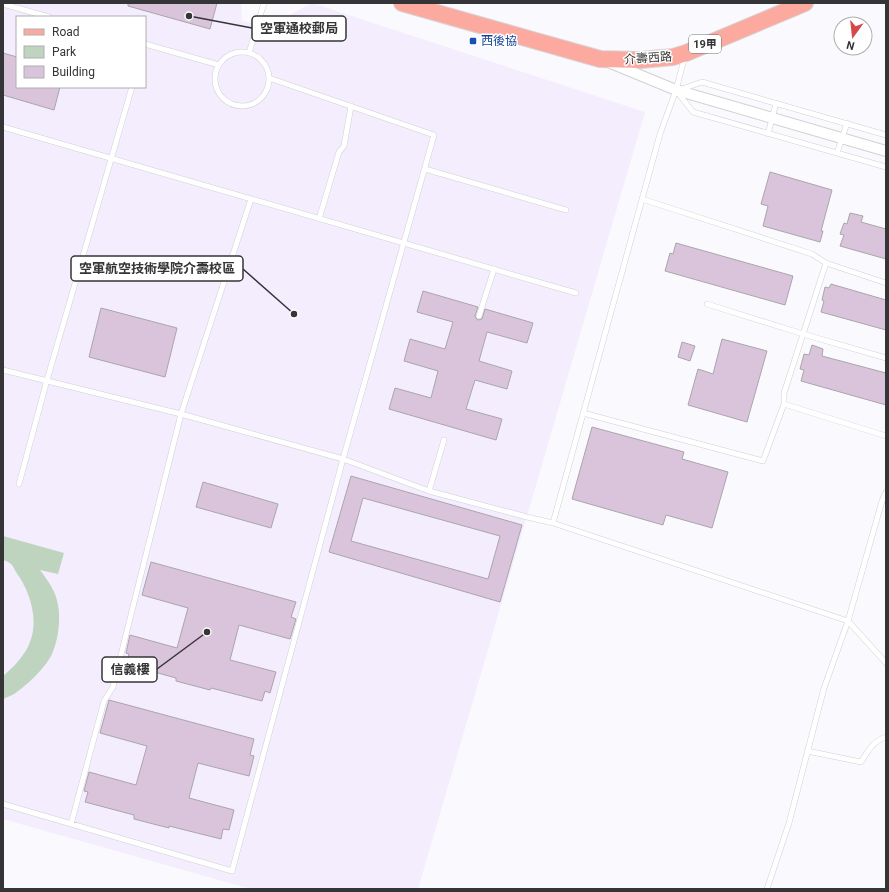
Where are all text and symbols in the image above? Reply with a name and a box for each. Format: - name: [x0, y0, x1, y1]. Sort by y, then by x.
- legend: [16, 16, 146, 88]
- callout: 空軍通校郵局: [252, 16, 346, 41]
- north arrow: [833, 16, 873, 56]
- text: 空軍通校郵局: [260, 21, 338, 36]
- text: Road: [52, 25, 80, 39]
- place label: 西後協: [481, 34, 517, 48]
- road number: 19甲: [689, 35, 721, 53]
- marker: 西後協: [468, 36, 478, 46]
- text: N: [845, 38, 856, 52]
- text: Park: [52, 45, 77, 59]
- street label: 介壽西路: [624, 49, 672, 67]
- text: Building: [52, 65, 95, 79]
- callout: 空軍航空技術學院介壽校區: [71, 256, 243, 281]
- text: 空軍航空技術學院介壽校區: [79, 261, 235, 276]
- callout: 信義樓: [102, 657, 157, 682]
- text: 信義樓: [110, 662, 150, 677]

